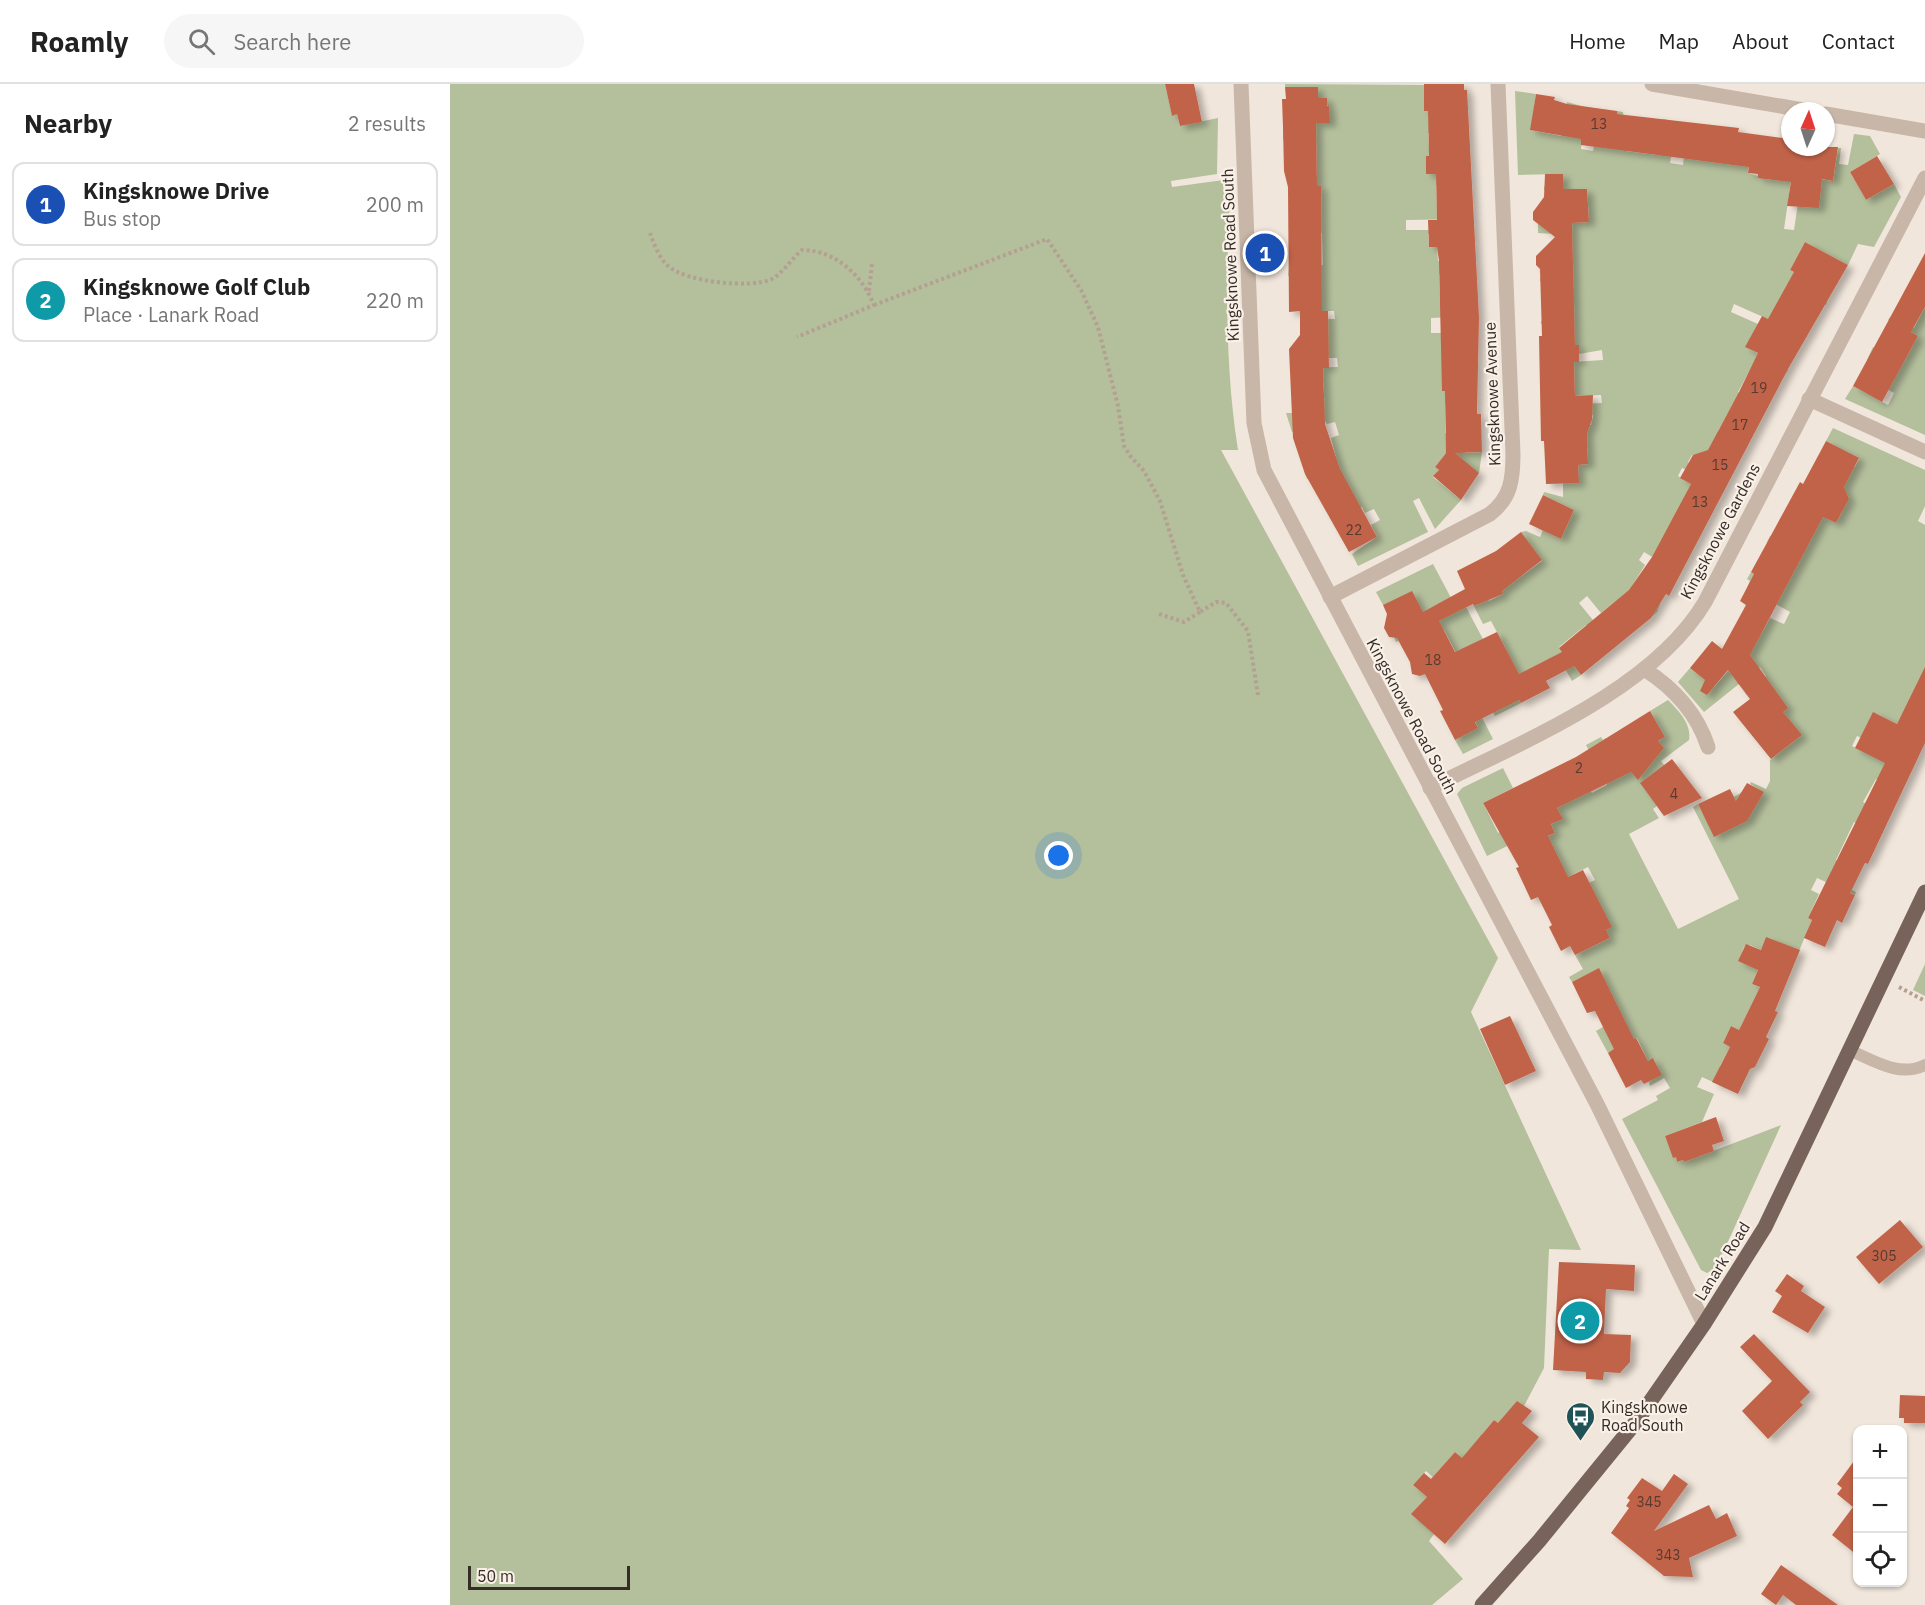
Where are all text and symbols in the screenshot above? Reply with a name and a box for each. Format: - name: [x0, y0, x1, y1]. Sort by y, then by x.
- search box: [164, 14, 584, 68]
- text: Roamly: [30, 23, 128, 60]
- icon: search: [185, 25, 218, 58]
- text: Search here: [233, 27, 351, 56]
- text: Home: [1569, 27, 1626, 55]
- text: Map: [1659, 27, 1699, 55]
- text: About: [1732, 27, 1789, 55]
- text: Contact: [1822, 27, 1895, 55]
- north arrow: [1781, 102, 1835, 156]
- text: Nearby: [24, 106, 112, 140]
- text: 2 results: [348, 110, 426, 137]
- house number: 13: [1591, 115, 1607, 133]
- street label: Kingsknowe Road South: [1217, 168, 1243, 342]
- text: Kingsknowe Drive: [83, 176, 269, 205]
- text: 1: [40, 191, 52, 218]
- text: 200 m: [366, 191, 424, 218]
- text: Bus stop: [83, 205, 161, 232]
- pin: 1: [1246, 230, 1284, 276]
- text: Kingsknowe Golf Club: [83, 272, 310, 301]
- text: 2: [40, 287, 52, 314]
- text: 220 m: [366, 287, 424, 314]
- text: Place · Lanark Road: [83, 301, 259, 328]
- street label: Kingsknowe Avenue: [1479, 321, 1505, 466]
- house number: 19: [1751, 379, 1767, 397]
- house number: 17: [1732, 416, 1748, 434]
- house number: 15: [1712, 456, 1728, 474]
- street label: Kingsknowe Gardens: [1676, 460, 1764, 602]
- house number: 13: [1692, 493, 1708, 511]
- house number: 22: [1346, 521, 1362, 539]
- street label: Kingsknowe Road South: [1363, 635, 1461, 797]
- house number: 18: [1425, 651, 1441, 669]
- house number: 2: [1575, 759, 1583, 777]
- house number: 4: [1670, 785, 1678, 803]
- your location: [1044, 841, 1073, 870]
- street label: Lanark Road: [1690, 1218, 1754, 1304]
- house number: 305: [1871, 1247, 1897, 1265]
- pin: 2: [1560, 1298, 1600, 1344]
- place label: Kingsknowe Road South: [1601, 1397, 1688, 1435]
- bus stop icon: Kingsknowe Road South: [1564, 1400, 1596, 1442]
- map controls: [1853, 1425, 1907, 1587]
- button: +: [1853, 1425, 1907, 1479]
- button: −: [1853, 1479, 1907, 1533]
- house number: 345: [1636, 1493, 1662, 1511]
- button: locate: [1853, 1533, 1907, 1587]
- house number: 343: [1655, 1546, 1681, 1564]
- scale bar: [468, 1563, 630, 1590]
- text: 50 m: [477, 1566, 514, 1586]

